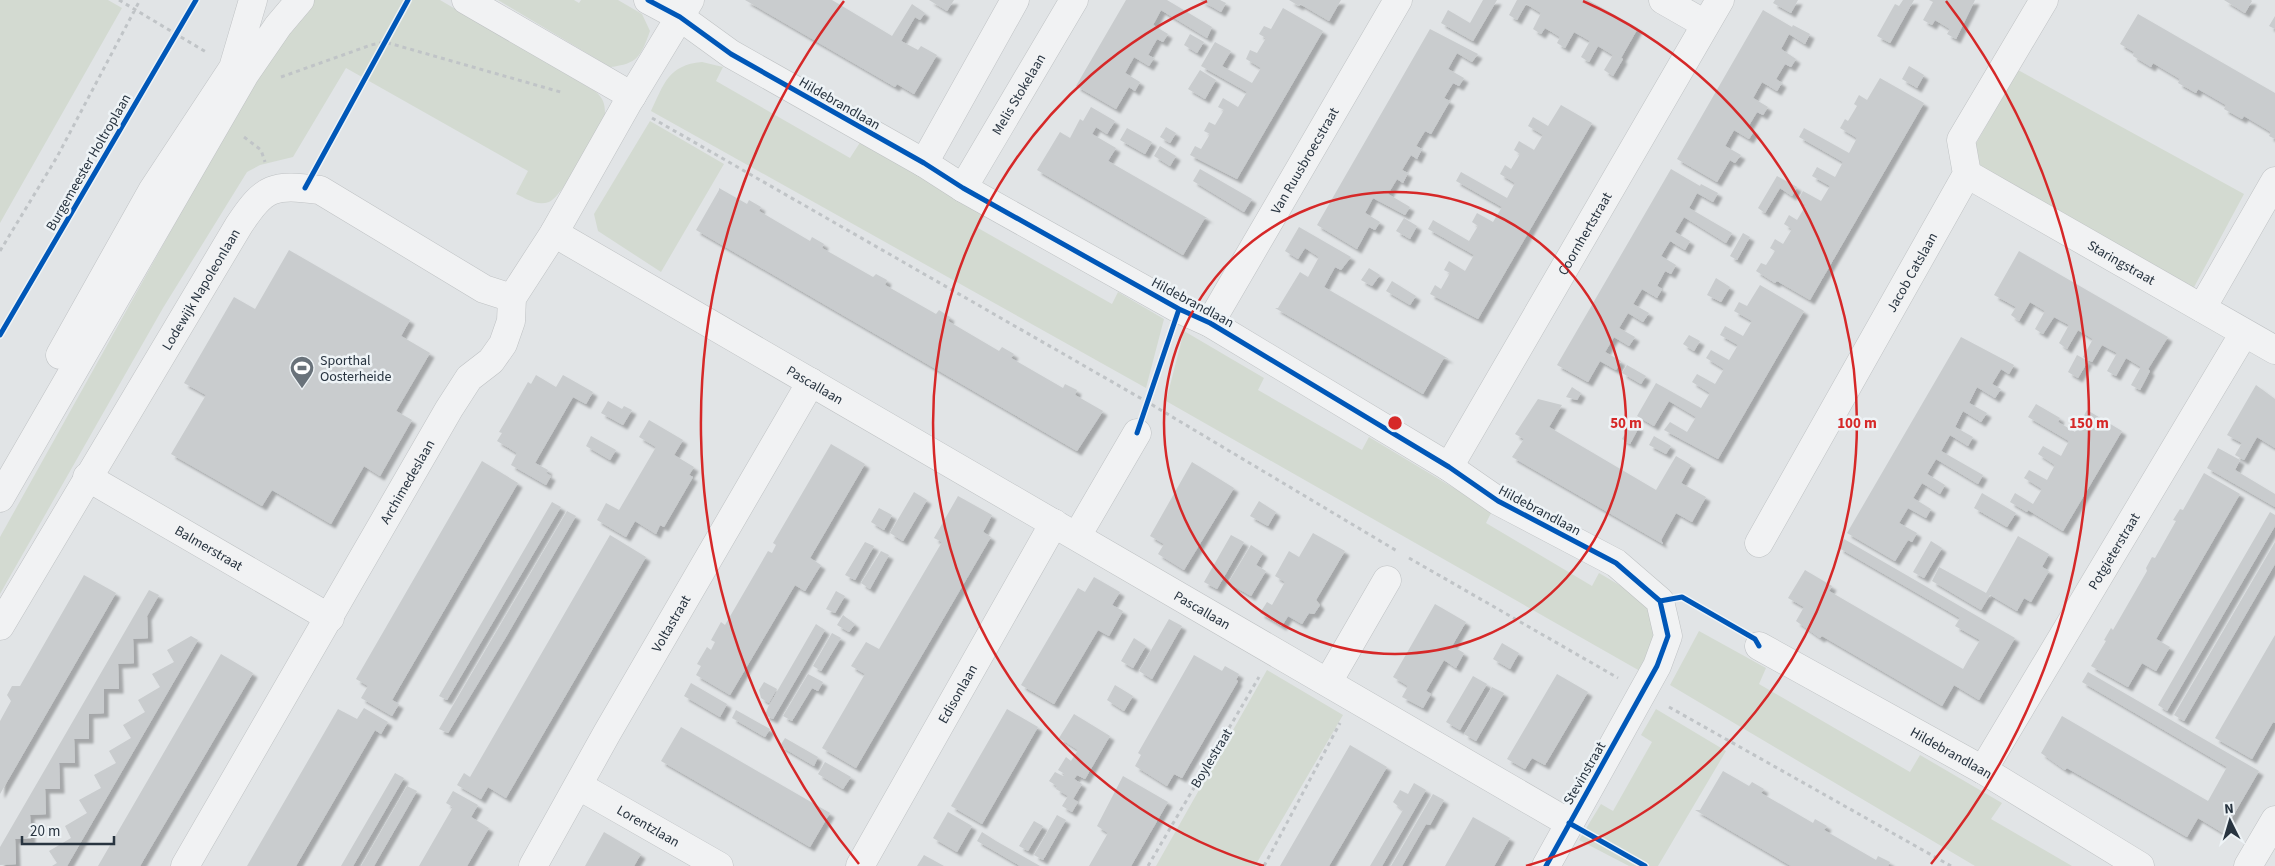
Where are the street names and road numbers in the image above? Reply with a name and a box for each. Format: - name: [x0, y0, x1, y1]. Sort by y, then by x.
- street label: Melis Stokelaan: [987, 50, 1051, 139]
- street label: Hildebrandlaan: [795, 72, 884, 135]
- street label: Burgemeester Holtroplaan: [41, 90, 136, 235]
- street label: Van Ruusbroecstraat: [1266, 104, 1345, 218]
- street label: Coornhertstraat: [1553, 188, 1618, 279]
- street label: Lodewijk Napoleonlaan: [158, 225, 246, 354]
- street label: Jacob Catslaan: [1882, 229, 1943, 316]
- street label: Staringstraat: [2083, 236, 2159, 291]
- street label: Hildebrandlaan: [1148, 273, 1237, 333]
- street label: Pascallaan: [783, 361, 847, 410]
- street label: Archimedeslaan: [376, 436, 440, 528]
- street label: Hildebrandlaan: [1495, 481, 1584, 541]
- street label: Potgieterstraat: [2084, 509, 2146, 594]
- street label: Balmerstraat: [171, 521, 246, 576]
- street label: Pascallaan: [1170, 586, 1234, 635]
- street label: Voltastraat: [647, 591, 696, 656]
- street label: Edisonlaan: [934, 661, 983, 727]
- street label: Hildebrandlaan: [1906, 723, 1996, 784]
- street label: Boylestraat: [1186, 725, 1238, 792]
- street label: Stevinstraat: [1559, 738, 1611, 809]
- street label: Lorentzlaan: [613, 801, 683, 853]

